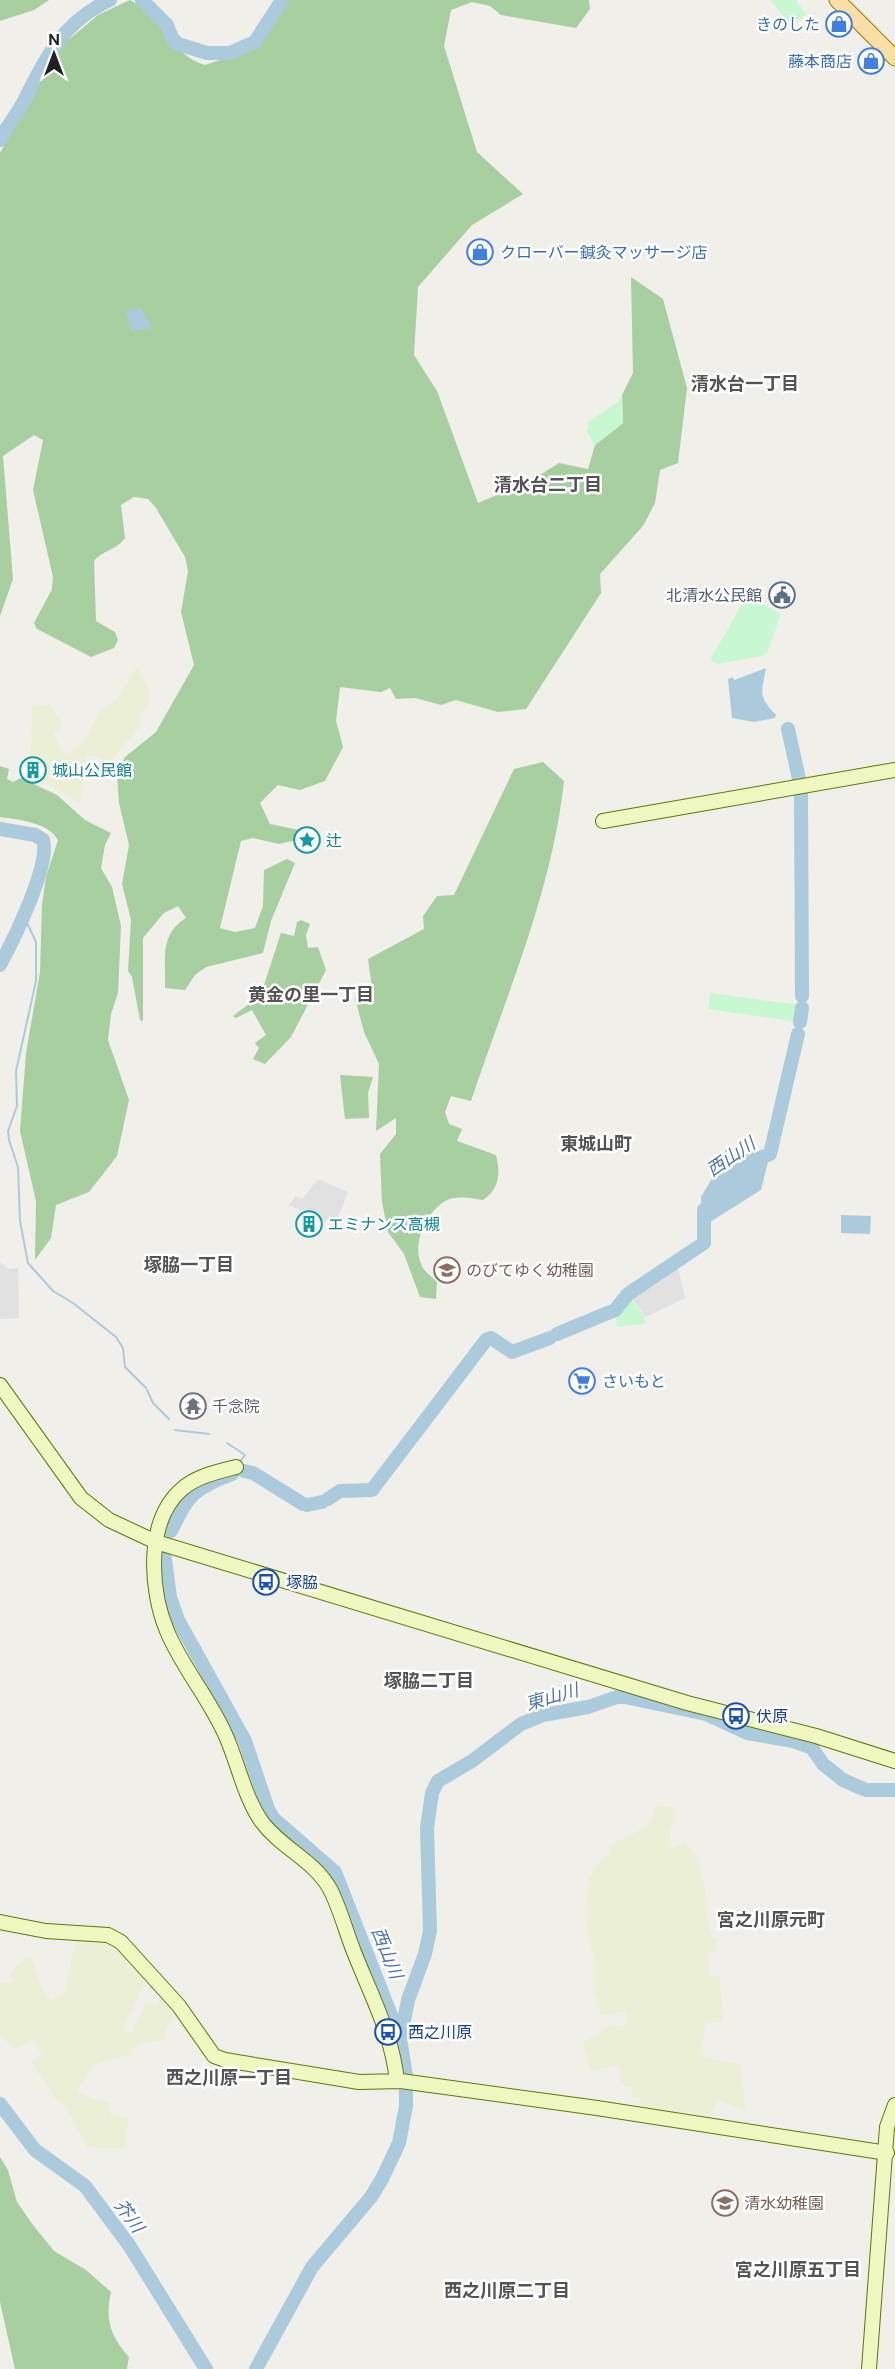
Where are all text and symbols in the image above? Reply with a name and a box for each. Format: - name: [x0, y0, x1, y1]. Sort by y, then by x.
- shop icon: きのした: [824, 9, 854, 39]
- place label: きのした: [756, 14, 820, 35]
- north arrow: [24, 24, 84, 84]
- text: N: [48, 29, 60, 50]
- shop icon: 藤本商店: [856, 46, 886, 76]
- place label: 藤本商店: [788, 51, 852, 72]
- shop icon: クローバー鍼灸マッサージ店: [465, 237, 495, 267]
- place label: クローバー鍼灸マッサージ店: [500, 242, 708, 263]
- district label: 清水台一丁目: [691, 372, 799, 396]
- district label: 清水台二丁目: [494, 473, 602, 497]
- public building icon: 北清水公民館: [767, 580, 797, 610]
- place label: 北清水公民館: [666, 585, 762, 606]
- building icon: 城山公民館: [18, 755, 48, 785]
- place label: 城山公民館: [52, 760, 132, 781]
- place icon: 辻: [292, 825, 322, 855]
- place label: 辻: [326, 830, 342, 851]
- district label: 黄金の里一丁目: [248, 983, 374, 1007]
- water label: 西山川: [702, 1131, 762, 1182]
- district label: 東城山町: [560, 1132, 632, 1156]
- building icon: エミナンス高槻: [294, 1209, 324, 1239]
- place label: エミナンス高槻: [328, 1214, 440, 1235]
- district label: 塚脇一丁目: [144, 1253, 234, 1277]
- school or university icon: のびてゆく幼稚園: [432, 1255, 462, 1285]
- place label: のびてゆく幼稚園: [466, 1260, 594, 1281]
- supermarket icon: さいもと: [567, 1366, 597, 1396]
- place label: さいもと: [602, 1371, 666, 1392]
- temple icon: 千念院: [178, 1391, 208, 1421]
- place label: 千念院: [212, 1396, 260, 1417]
- bus stop icon: 塚脇: [251, 1567, 281, 1597]
- place label: 塚脇: [286, 1572, 318, 1593]
- district label: 塚脇二丁目: [384, 1669, 474, 1693]
- water label: 東山川: [523, 1677, 583, 1716]
- bus stop icon: 伏原: [721, 1701, 751, 1731]
- place label: 伏原: [756, 1706, 788, 1727]
- district label: 宮之川原元町: [717, 1908, 825, 1932]
- water label: 西山川: [366, 1923, 409, 1984]
- bus stop icon: 西之川原: [373, 2017, 403, 2047]
- place label: 西之川原: [408, 2022, 472, 2043]
- district label: 西之川原一丁目: [166, 2066, 292, 2090]
- school or university icon: 清水幼稚園: [710, 2188, 740, 2218]
- place label: 清水幼稚園: [744, 2193, 824, 2214]
- water label: 芥川: [109, 2194, 150, 2239]
- district label: 宮之川原五丁目: [735, 2258, 861, 2282]
- district label: 西之川原二丁目: [444, 2279, 570, 2303]

